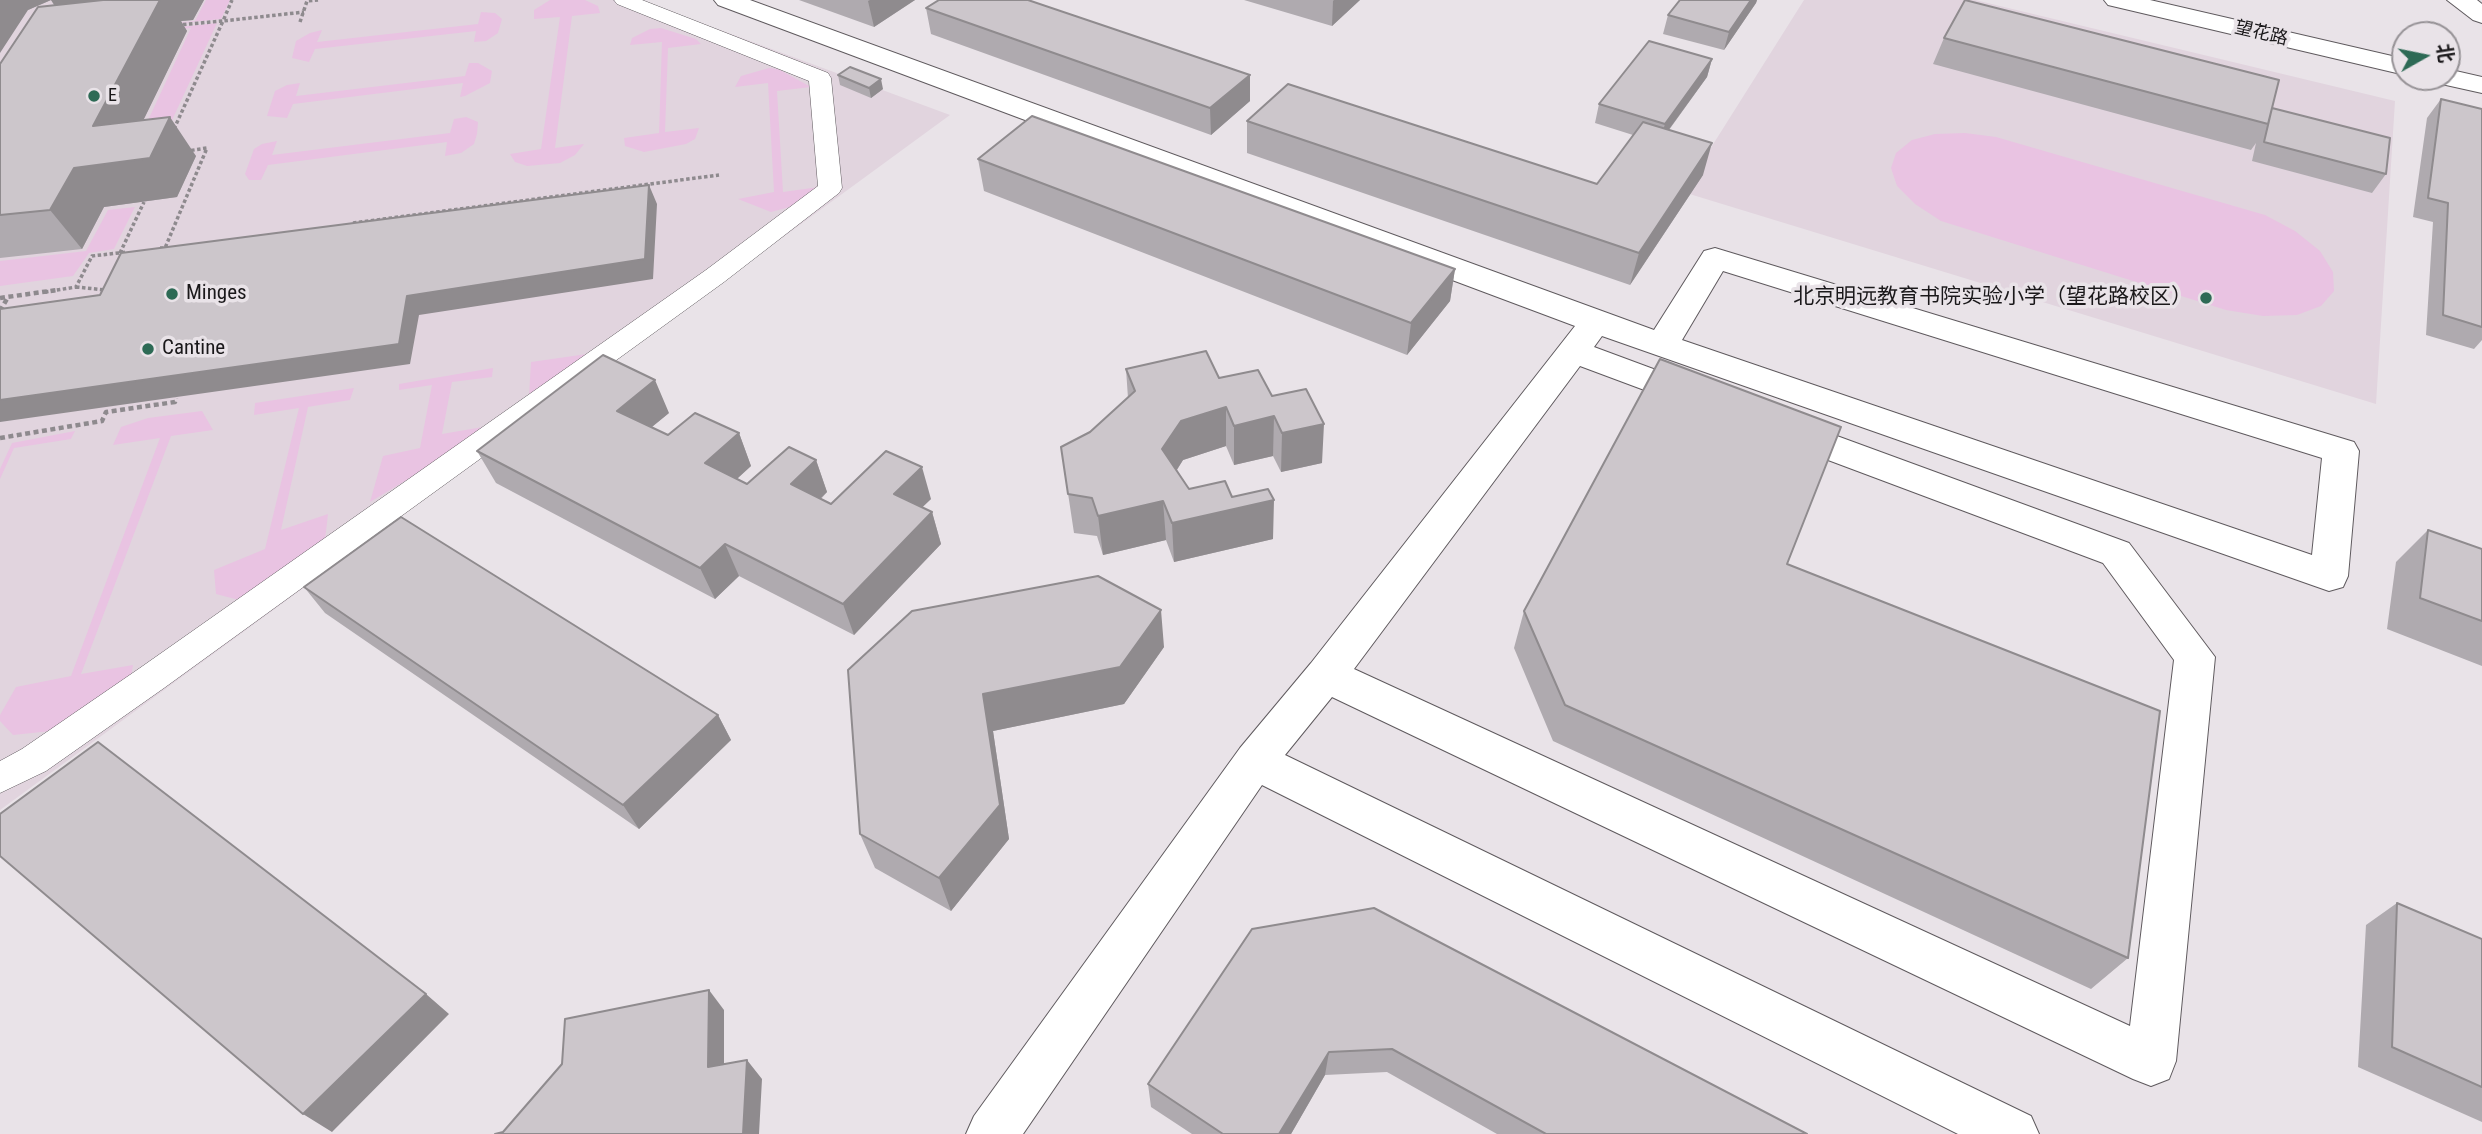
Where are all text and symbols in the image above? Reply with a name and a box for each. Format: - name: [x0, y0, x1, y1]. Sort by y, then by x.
- street label: 望花路: [2232, 17, 2290, 51]
- north arrow: [2391, 21, 2461, 91]
- text: 北: [2432, 42, 2458, 64]
- place label: E: [108, 85, 117, 107]
- marker: E: [86, 88, 102, 104]
- place label: Minges: [186, 281, 247, 307]
- place label: 北京明远教育书院实验小学（望花路校区）: [1793, 285, 2192, 311]
- marker: Minges: [164, 286, 180, 302]
- marker: 北京明远教育书院实验小学（望花路校区）: [2198, 290, 2214, 306]
- place label: Cantine: [162, 336, 225, 362]
- marker: Cantine: [140, 341, 156, 357]

